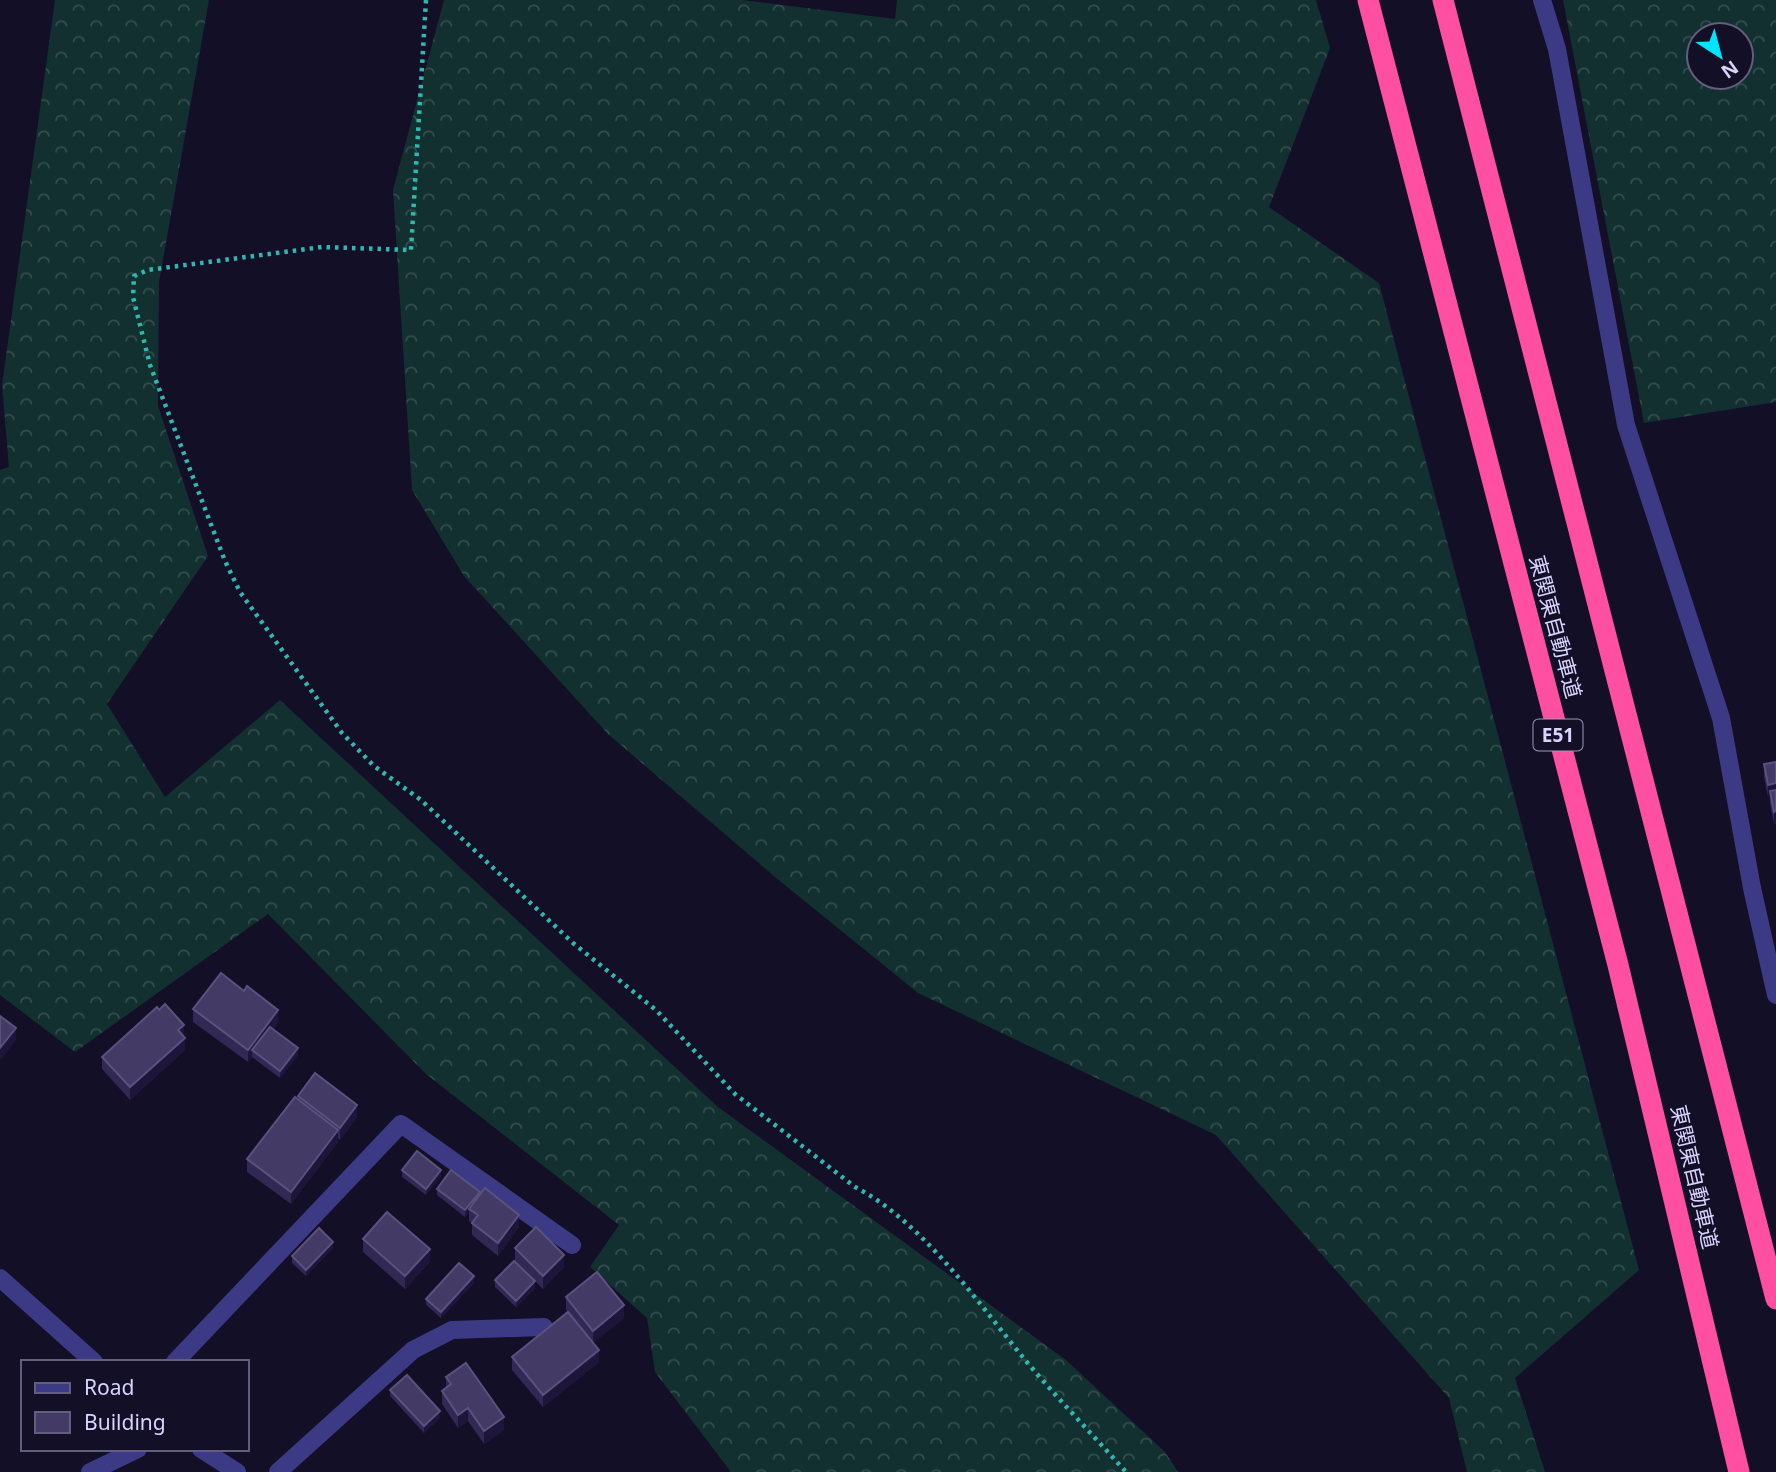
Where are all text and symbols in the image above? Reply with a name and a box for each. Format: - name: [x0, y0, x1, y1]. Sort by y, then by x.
- north arrow: [1685, 21, 1755, 91]
- text: N: [1716, 55, 1744, 85]
- street label: 東関東自動車道: [1523, 552, 1589, 701]
- road number: E51: [1534, 720, 1582, 750]
- street label: 東関東自動車道: [1665, 1102, 1725, 1252]
- legend: [21, 1360, 248, 1451]
- text: Road: [84, 1373, 134, 1401]
- text: Building: [84, 1408, 166, 1436]

